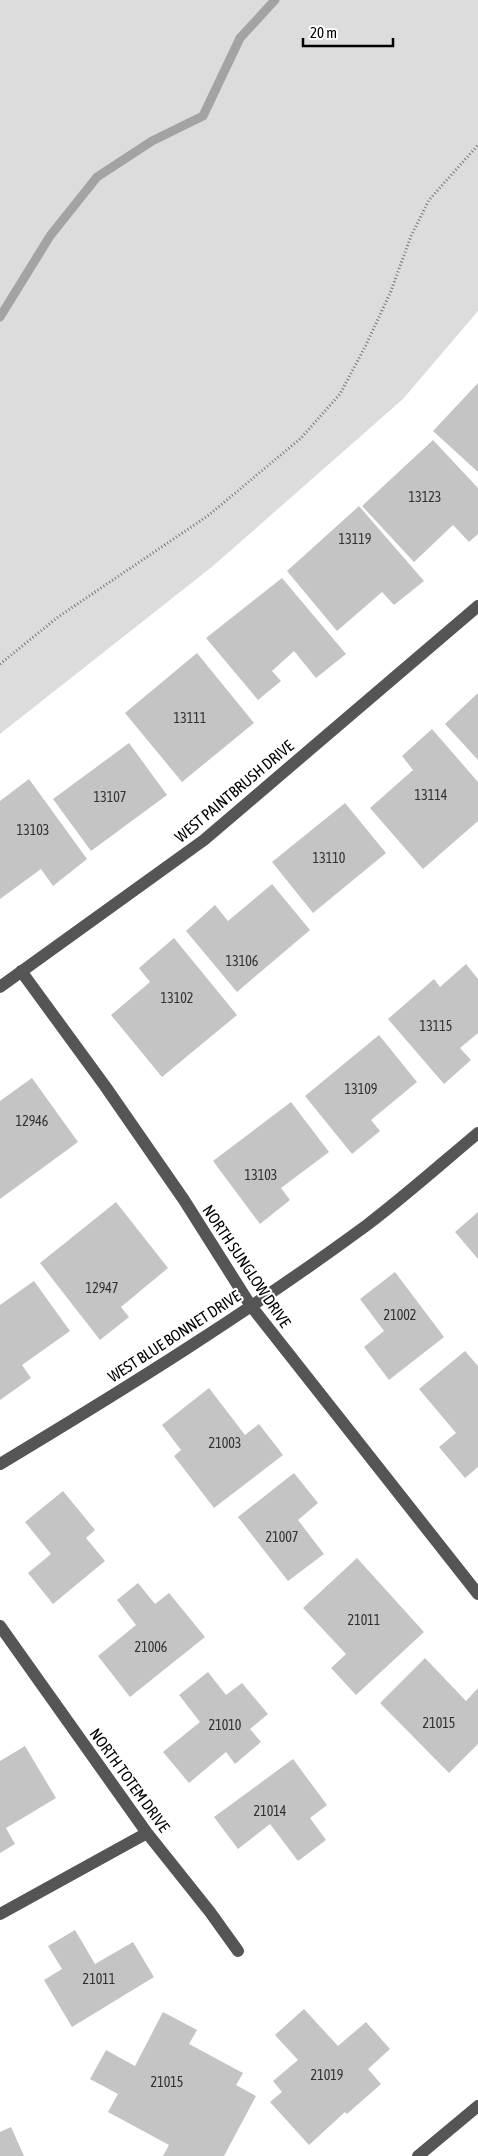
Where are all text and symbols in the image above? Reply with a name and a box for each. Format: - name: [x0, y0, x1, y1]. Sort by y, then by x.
- scale bar: [303, 15, 393, 47]
- text: 20 m: [310, 24, 337, 41]
- house number: 13123: [409, 489, 441, 505]
- house number: 13119: [339, 531, 371, 547]
- house number: 13111: [174, 710, 206, 726]
- street label: WEST PAINTBRUSH DRIVE: [171, 736, 297, 846]
- house number: 13114: [415, 787, 448, 803]
- house number: 13107: [94, 789, 126, 805]
- house number: 13103: [17, 822, 49, 838]
- house number: 13110: [313, 850, 346, 866]
- house number: 13106: [226, 953, 259, 969]
- house number: 13102: [161, 990, 193, 1006]
- house number: 13115: [420, 1018, 452, 1034]
- house number: 13109: [345, 1081, 377, 1097]
- house number: 12946: [16, 1113, 49, 1129]
- house number: 13103: [245, 1167, 277, 1183]
- street label: NORTH SUNGLOW DRIVE: [199, 1201, 295, 1331]
- house number: 12947: [86, 1280, 118, 1296]
- street label: WEST BLUE BONNET DRIVE: [104, 1286, 244, 1386]
- house number: 21002: [384, 1307, 416, 1323]
- house number: 21003: [209, 1435, 241, 1451]
- house number: 21007: [266, 1529, 298, 1545]
- house number: 21011: [348, 1612, 380, 1628]
- house number: 21006: [135, 1639, 168, 1655]
- house number: 21015: [423, 1715, 455, 1731]
- house number: 21010: [209, 1717, 242, 1733]
- street label: NORTH TOTEM DRIVE: [86, 1725, 174, 1835]
- house number: 21014: [254, 1803, 287, 1819]
- house number: 21011: [83, 1971, 115, 1987]
- house number: 21019: [311, 2067, 343, 2083]
- house number: 21015: [151, 2074, 183, 2090]

